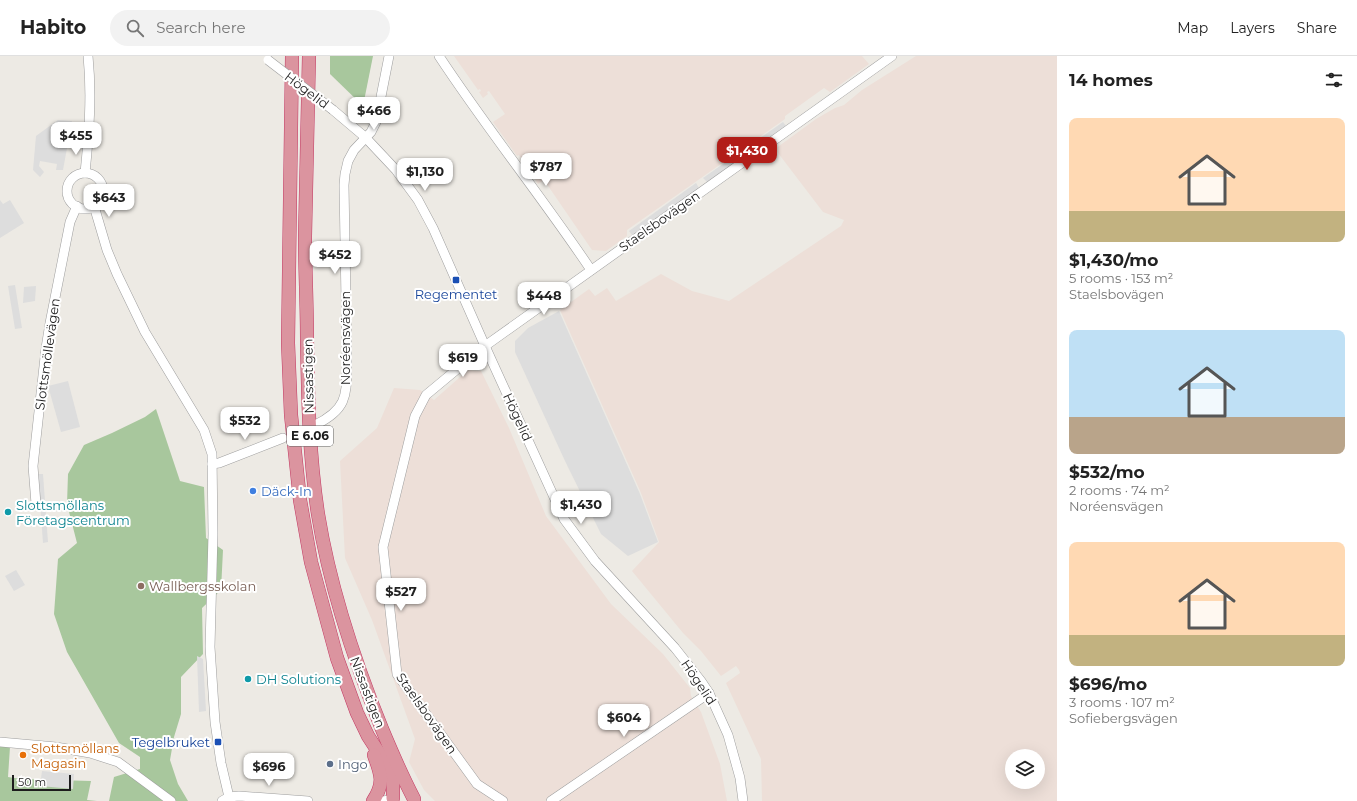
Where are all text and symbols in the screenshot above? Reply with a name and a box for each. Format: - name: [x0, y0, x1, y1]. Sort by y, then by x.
- search box: [110, 10, 390, 46]
- text: Habito: [20, 16, 86, 39]
- icon: search: [124, 17, 146, 39]
- text: Search here: [156, 18, 246, 37]
- text: Map: [1177, 19, 1208, 37]
- text: Layers: [1230, 19, 1275, 37]
- text: Share: [1297, 19, 1337, 37]
- street label: Högelid: [282, 68, 332, 112]
- icon: filters: [1323, 69, 1345, 91]
- text: 14 homes: [1069, 70, 1153, 90]
- pin: $466: [350, 97, 398, 131]
- text: $466: [357, 102, 391, 118]
- pin: $455: [52, 122, 100, 156]
- text: $455: [60, 127, 92, 143]
- pin: $1,430: [714, 137, 780, 171]
- text: $1,430: [726, 142, 768, 158]
- icon: home: [1171, 144, 1243, 216]
- pin: $787: [522, 153, 570, 187]
- pin: $1,130: [392, 158, 458, 192]
- text: $787: [530, 158, 562, 174]
- text: $1,130: [406, 163, 444, 179]
- pin: $643: [85, 184, 133, 218]
- street label: Staelsbovägen: [615, 187, 703, 255]
- text: $643: [92, 189, 126, 205]
- pin: $452: [311, 241, 359, 275]
- text: $452: [319, 246, 351, 262]
- text: $1,430/mo: [1069, 250, 1158, 270]
- text: 5 rooms · 153 m²: [1069, 270, 1173, 286]
- marker: Regementet: [451, 275, 461, 285]
- pin: $448: [520, 282, 568, 316]
- place label: Regementet: [415, 286, 497, 302]
- text: Staelsbovägen: [1069, 286, 1164, 302]
- text: $448: [526, 287, 562, 303]
- street label: Noréensvägen: [337, 291, 353, 385]
- street label: Slottsmöllevägen: [31, 297, 63, 411]
- street label: Nissastigen: [299, 338, 317, 414]
- pin: $619: [439, 344, 487, 378]
- text: $619: [448, 349, 478, 365]
- icon: home: [1171, 356, 1243, 428]
- street label: Högelid: [500, 390, 536, 444]
- pin: $532: [221, 407, 269, 441]
- text: $532: [229, 412, 261, 428]
- road number: E 6.06: [287, 426, 333, 446]
- text: $532/mo: [1069, 462, 1145, 482]
- text: 2 rooms · 74 m²: [1069, 482, 1170, 498]
- place label: Däck-In: [261, 483, 312, 499]
- marker: Däck-In: [248, 486, 258, 496]
- pin: $1,430: [548, 491, 614, 525]
- text: $1,430: [560, 496, 602, 512]
- place label: Slottsmöllans Företagscentrum: [16, 497, 130, 528]
- text: Noréensvägen: [1069, 498, 1163, 514]
- marker: Slottsmöllans Företagscentrum: [3, 507, 13, 517]
- icon: home: [1171, 568, 1243, 640]
- place label: Wallbergsskolan: [149, 578, 256, 594]
- pin: $527: [377, 578, 425, 612]
- marker: Wallbergsskolan: [136, 581, 146, 591]
- text: $527: [385, 583, 417, 599]
- street label: Nissastigen: [347, 654, 389, 730]
- street label: Högelid: [678, 656, 720, 708]
- street label: Staelsbovägen: [393, 669, 461, 757]
- place label: DH Solutions: [256, 671, 341, 687]
- marker: DH Solutions: [243, 674, 253, 684]
- text: $696/mo: [1069, 674, 1147, 694]
- text: 3 rooms · 107 m²: [1069, 694, 1175, 710]
- pin: $604: [600, 704, 648, 738]
- text: $604: [607, 709, 641, 725]
- text: Sofiebergsvägen: [1069, 710, 1178, 726]
- place label: Tegelbruket: [132, 734, 210, 750]
- marker: Tegelbruket: [213, 737, 223, 747]
- place label: Slottsmöllans Magasin: [31, 740, 119, 771]
- map controls: [1005, 749, 1045, 789]
- button: layers: [1005, 749, 1045, 789]
- marker: Slottsmöllans Magasin: [18, 750, 28, 760]
- pin: $696: [245, 753, 293, 787]
- place label: Ingo: [338, 756, 368, 772]
- text: $696: [252, 758, 286, 774]
- marker: Ingo: [325, 759, 335, 769]
- scale bar: [12, 773, 71, 792]
- text: 50 m: [18, 775, 46, 789]

